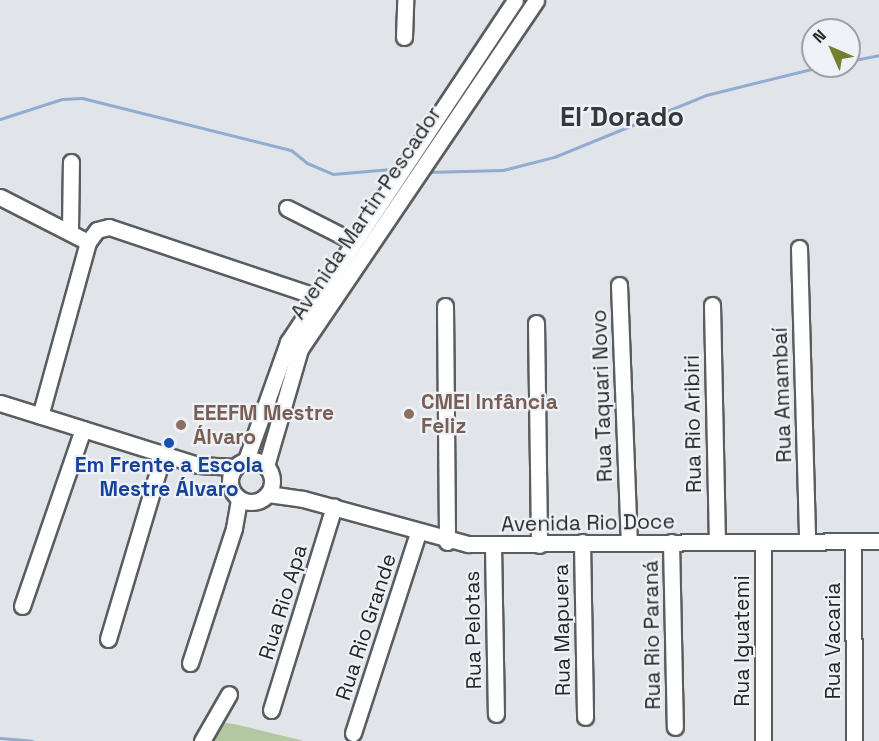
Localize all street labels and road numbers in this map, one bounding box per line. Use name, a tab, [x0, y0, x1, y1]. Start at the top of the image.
street label: Avenida Martin Pescador	[285, 102, 447, 324]
street label: Rua Taquari Novo	[586, 309, 618, 483]
street label: Rua Amambaí	[767, 327, 797, 463]
street label: Rua Rio Aribiri	[679, 355, 707, 493]
street label: Avenida Rio Doce	[501, 509, 675, 537]
street label: Rua Rio Apa	[254, 541, 312, 663]
street label: Rua Rio Grande	[330, 551, 402, 703]
street label: Rua Rio Paraná	[638, 560, 666, 710]
street label: Rua Mapuera	[548, 564, 576, 696]
street label: Rua Pelotas	[459, 570, 487, 690]
street label: Rua Iguatemi	[729, 575, 755, 707]
street label: Rua Vacaria	[820, 582, 846, 700]

